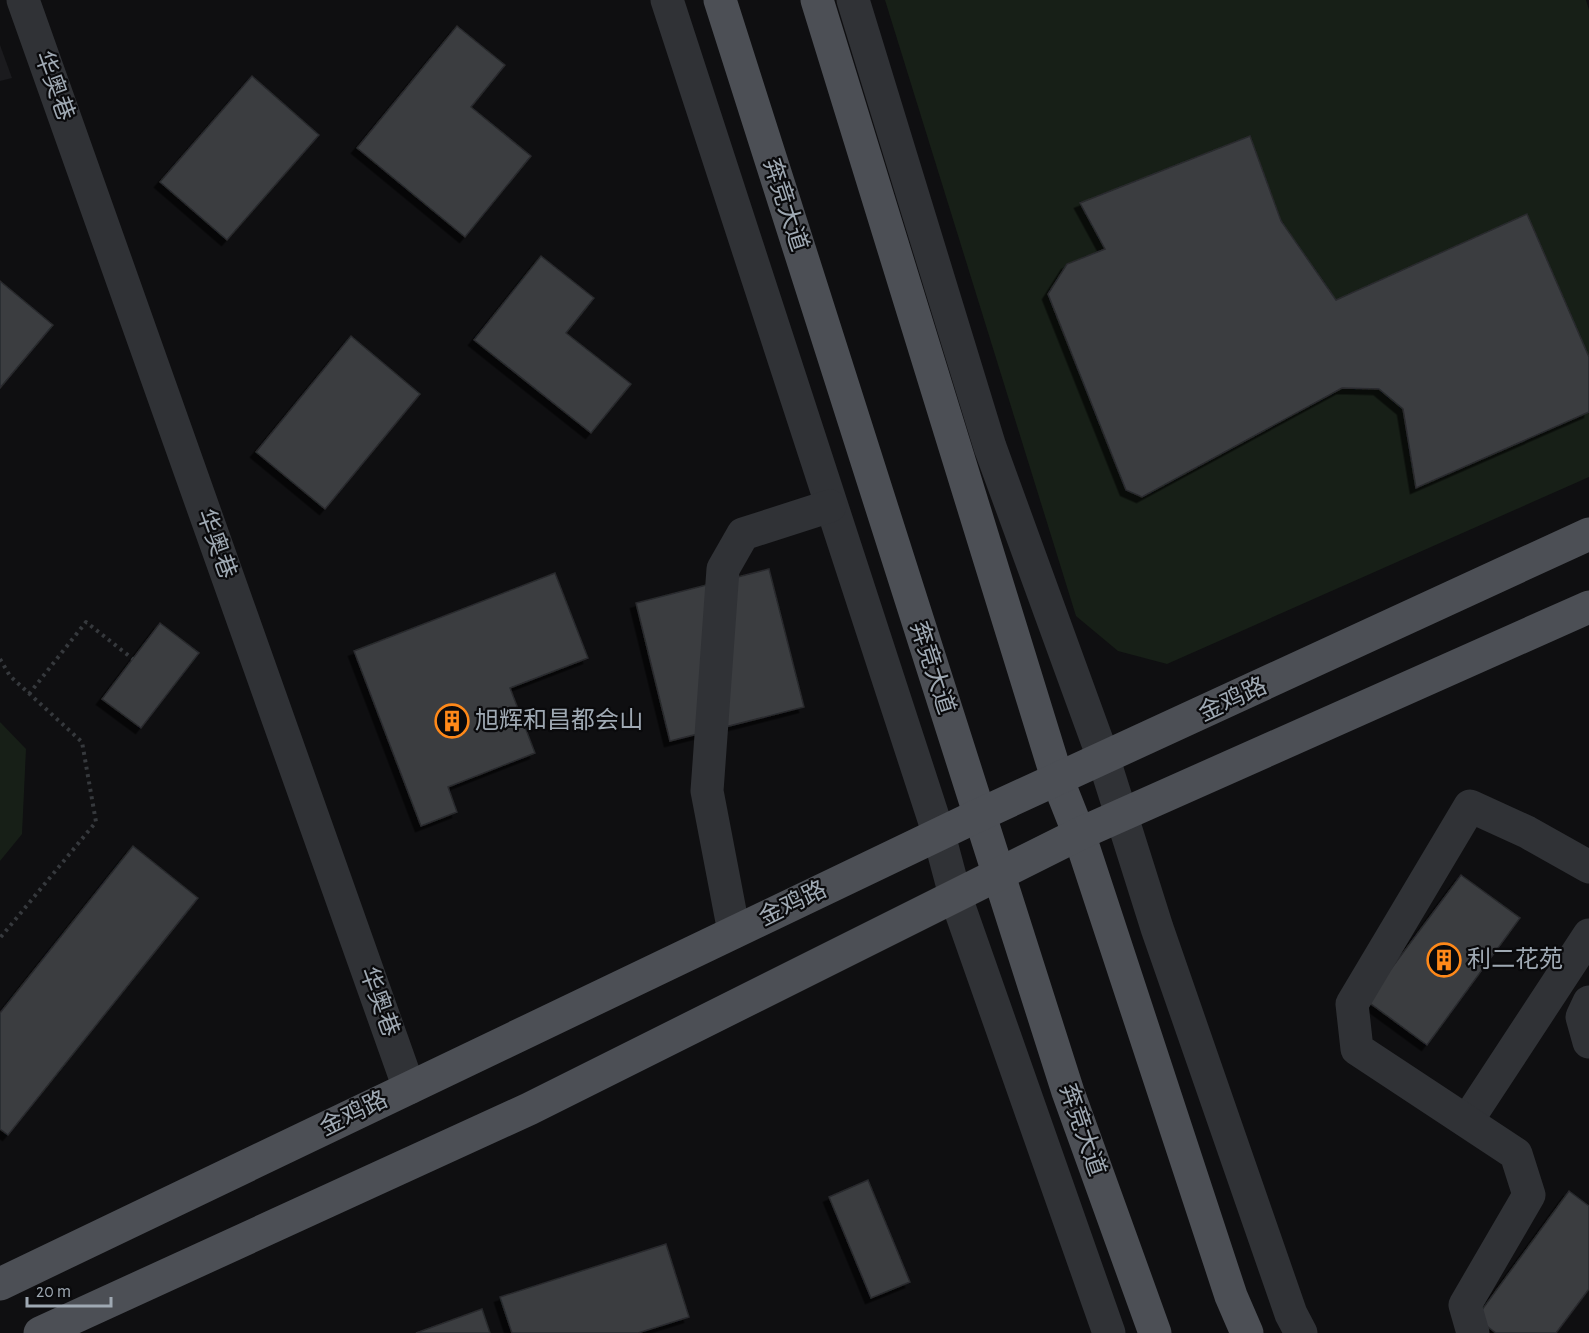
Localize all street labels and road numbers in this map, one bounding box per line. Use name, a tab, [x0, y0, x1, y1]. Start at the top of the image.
street label: 华奥巷	[30, 47, 79, 124]
street label: 奔竞大道	[759, 155, 813, 254]
street label: 华奥巷	[192, 505, 241, 582]
street label: 奔竞大道	[906, 618, 960, 717]
street label: 金鸡路	[1194, 672, 1271, 726]
street label: 金鸡路	[755, 876, 831, 931]
street label: 华奥巷	[355, 963, 404, 1040]
street label: 奔竞大道	[1055, 1080, 1111, 1179]
street label: 金鸡路	[316, 1086, 392, 1141]

